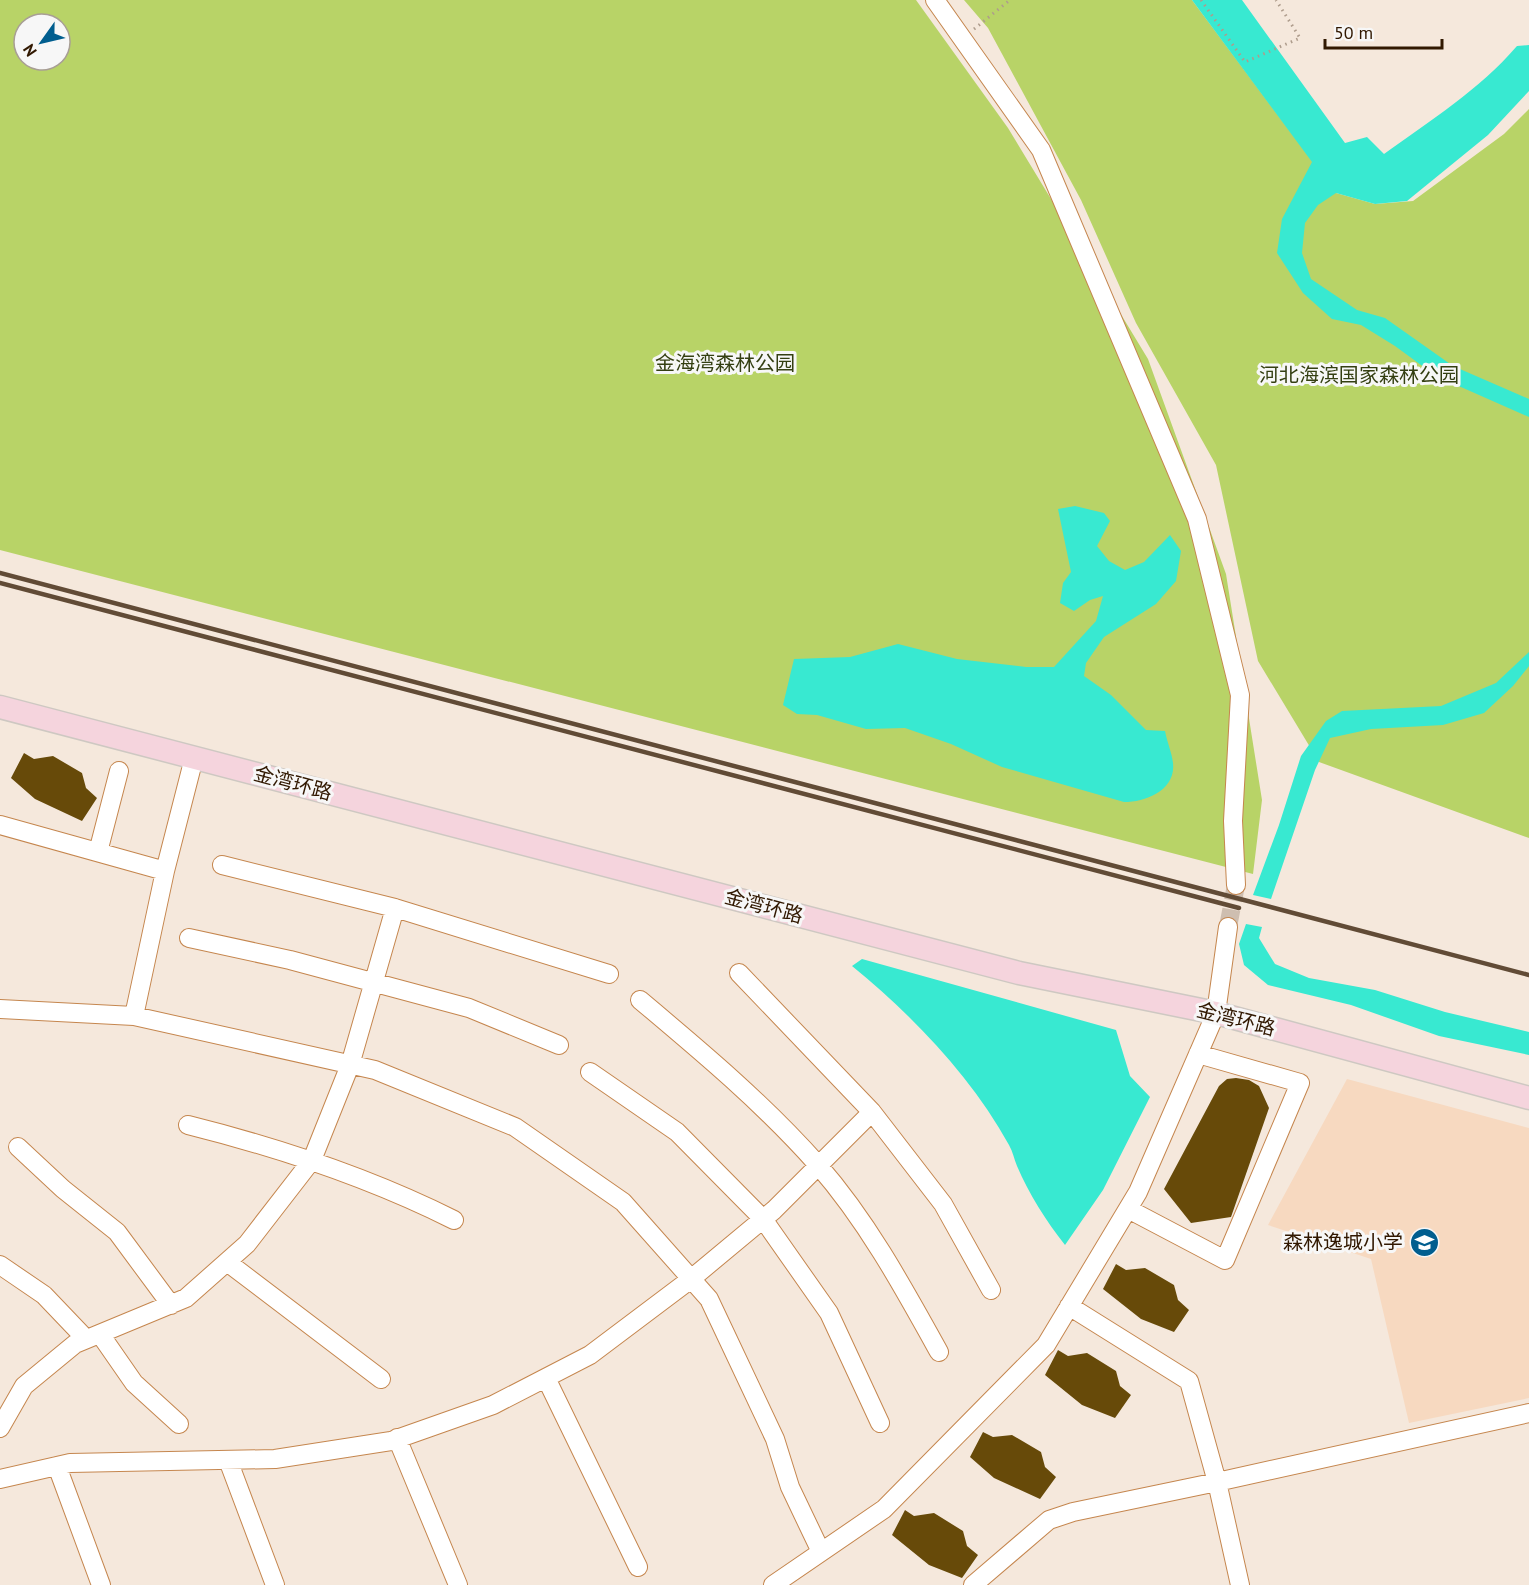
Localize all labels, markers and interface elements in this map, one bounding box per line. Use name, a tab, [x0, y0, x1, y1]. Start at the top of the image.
north arrow	[12, 12, 72, 72]
scale bar	[1325, 12, 1442, 50]
text: 50 m	[1334, 21, 1373, 44]
text: N	[18, 40, 41, 60]
park label: 金海湾森林公园	[655, 350, 795, 376]
park label: 河北海滨国家森林公园	[1259, 362, 1459, 388]
street label: 金湾环路	[251, 760, 335, 806]
street label: 金湾环路	[722, 883, 806, 929]
street label: 金湾环路	[1194, 997, 1278, 1041]
school or university icon: 森林逸城小学	[1408, 1226, 1440, 1258]
place label: 森林逸城小学	[1283, 1229, 1403, 1255]

